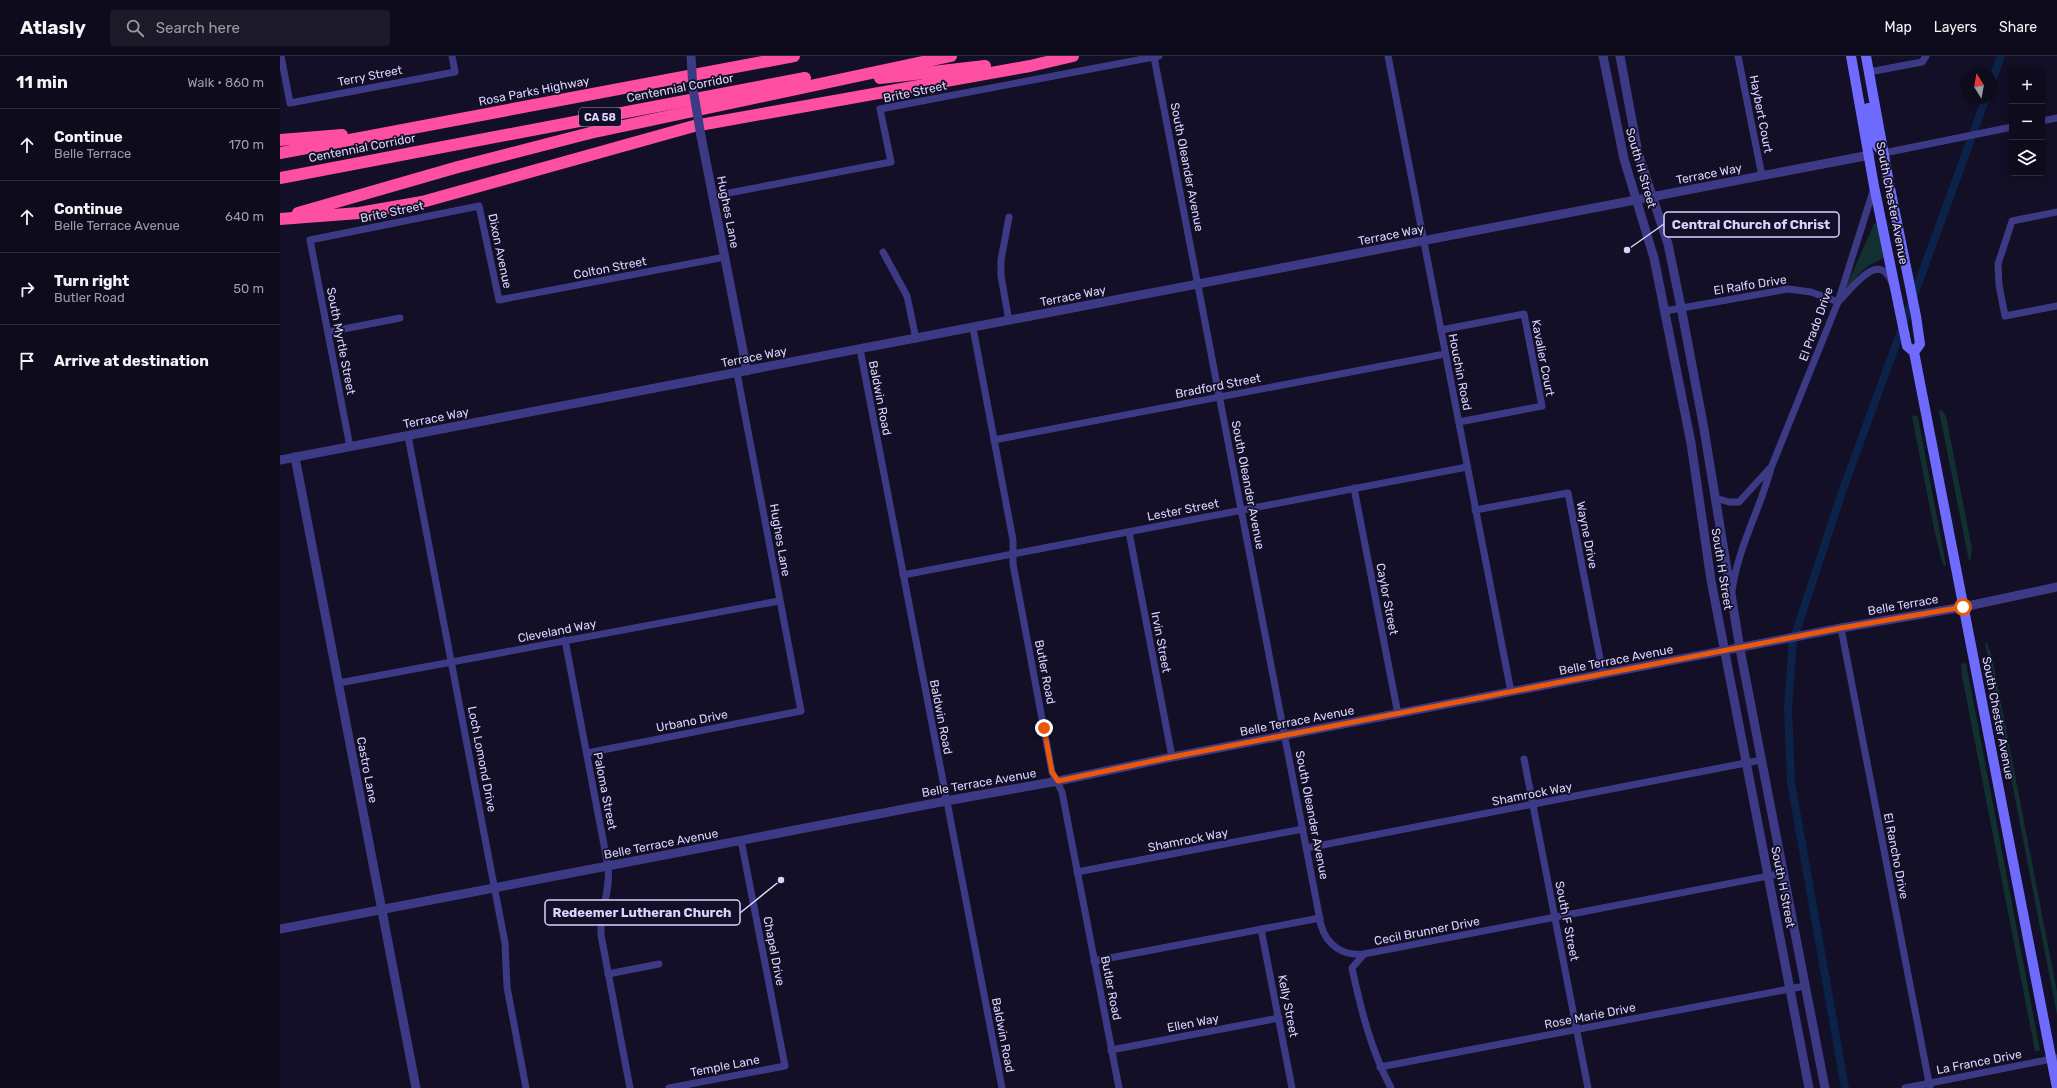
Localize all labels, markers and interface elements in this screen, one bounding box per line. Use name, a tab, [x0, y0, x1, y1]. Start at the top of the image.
search box	[110, 10, 390, 46]
text: Atlasly	[20, 16, 86, 39]
icon: search	[124, 17, 146, 39]
text: Search here	[156, 19, 240, 37]
text: Map	[1885, 19, 1912, 36]
text: Layers	[1934, 19, 1977, 36]
text: Share	[1999, 19, 2037, 36]
street label: Terry Street	[336, 63, 404, 89]
north arrow	[1961, 68, 1997, 104]
map controls	[2009, 68, 2045, 176]
button: +	[2009, 68, 2045, 104]
street label: Centennial Corridor	[625, 71, 735, 105]
text: 11 min	[16, 72, 68, 92]
street label: Rosa Parks Highway	[477, 73, 591, 109]
street label: Haybert Court	[1747, 74, 1775, 154]
text: Walk · 860 m	[187, 75, 264, 90]
street label: Brite Street	[882, 78, 948, 106]
street label: South Oleander Avenue	[1168, 101, 1206, 233]
button: −	[2009, 104, 2045, 140]
road number: CA 58	[579, 108, 621, 126]
street label: South H Street	[1623, 126, 1659, 210]
text: Continue	[54, 128, 123, 146]
street label: Centennial Corridor	[307, 131, 417, 165]
icon: ahead	[16, 134, 38, 156]
text: 170 m	[229, 137, 264, 152]
street label: South Chester Avenue	[1873, 140, 1911, 266]
button: layers	[2009, 140, 2045, 176]
text: Belle Terrace	[54, 146, 131, 161]
street label: Terrace Way	[1675, 161, 1743, 187]
street label: Hughes Lane	[714, 175, 742, 250]
street label: Brite Street	[359, 198, 425, 226]
text: Continue	[54, 200, 123, 218]
icon: ahead	[16, 206, 38, 228]
text: 640 m	[225, 209, 264, 224]
street label: Dixon Avenue	[485, 212, 515, 290]
callout: Central Church of Christ	[1664, 212, 1839, 237]
text: Central Church of Christ	[1672, 217, 1830, 232]
text: Belle Terrace Avenue	[54, 218, 180, 233]
street label: Terrace Way	[1357, 222, 1425, 248]
street label: Colton Street	[572, 254, 648, 282]
text: Turn right	[54, 272, 129, 290]
street label: El Ralfo Drive	[1712, 272, 1788, 298]
icon: right	[16, 278, 38, 300]
text: 50 m	[233, 281, 264, 296]
street label: Terrace Way	[1039, 283, 1107, 309]
street label: El Prado Drive	[1796, 285, 1836, 363]
street label: South Myrtle Street	[324, 286, 358, 396]
text: Butler Road	[54, 290, 125, 305]
street label: Kavalier Court	[1529, 318, 1557, 398]
street label: Houchin Road	[1446, 332, 1474, 412]
street label: Terrace Way	[720, 344, 788, 370]
icon: arrive	[16, 350, 38, 372]
text: Arrive at destination	[54, 352, 209, 370]
street label: Baldwin Road	[866, 359, 894, 437]
street label: Bradford Street	[1174, 371, 1262, 401]
street label: Terrace Way	[402, 405, 470, 431]
street label: South Oleander Avenue	[1229, 419, 1267, 551]
street label: Lester Street	[1146, 496, 1220, 524]
street label: Wayne Drive	[1574, 500, 1600, 570]
street label: Hughes Lane	[767, 503, 793, 578]
street label: South H Street	[1709, 527, 1735, 611]
street label: Caylor Street	[1373, 562, 1401, 636]
street label: Belle Terrace	[1867, 592, 1940, 618]
route start	[1954, 598, 1972, 616]
street label: Irvin Street	[1148, 610, 1174, 674]
street label: Cleveland Way	[517, 616, 598, 645]
street label: Butler Road	[1032, 639, 1058, 705]
street label: Belle Terrace Avenue	[1558, 642, 1675, 678]
street label: South Chester Avenue	[1979, 655, 2017, 781]
street label: Baldwin Road	[927, 678, 955, 756]
street label: Belle Terrace Avenue	[1239, 703, 1356, 739]
street label: Loch Lomond Drive	[465, 705, 499, 813]
street label: Urbano Drive	[655, 707, 729, 735]
route end	[1035, 719, 1053, 737]
street label: Castro Lane	[354, 736, 380, 805]
street label: South Oleander Avenue	[1293, 749, 1331, 881]
street label: Paloma Street	[591, 751, 619, 831]
street label: Belle Terrace Avenue	[921, 766, 1038, 800]
street label: Shamrock Way	[1491, 779, 1574, 809]
street label: El Rancho Drive	[1881, 812, 1911, 901]
street label: Shamrock Way	[1147, 825, 1230, 855]
street label: Belle Terrace Avenue	[603, 826, 720, 862]
street label: South H Street	[1768, 845, 1798, 929]
street label: South F Street	[1552, 880, 1582, 962]
callout: Redeemer Lutheran Church	[545, 900, 740, 925]
text: Redeemer Lutheran Church	[552, 905, 732, 920]
street label: Cecil Brunner Drive	[1373, 914, 1481, 948]
street label: Chapel Drive	[760, 915, 788, 987]
street label: Butler Road	[1098, 955, 1124, 1021]
street label: Kelly Street	[1275, 974, 1301, 1039]
street label: Baldwin Road	[989, 996, 1017, 1074]
street label: Rose Marie Drive	[1543, 1000, 1637, 1032]
street label: Ellen Way	[1166, 1011, 1220, 1035]
street label: La France Drive	[1935, 1047, 2023, 1077]
street label: Temple Lane	[689, 1052, 761, 1080]

